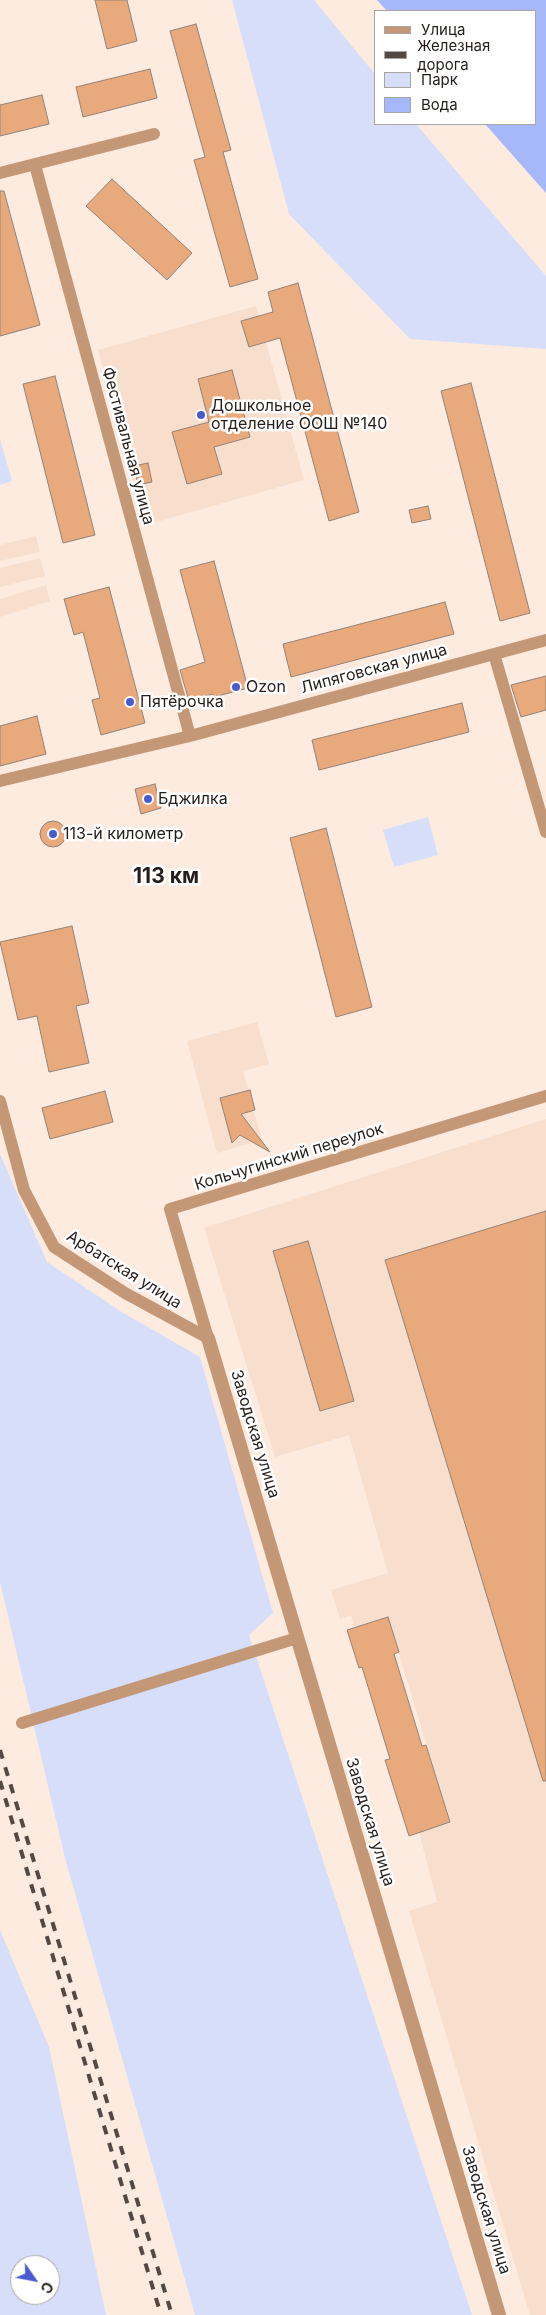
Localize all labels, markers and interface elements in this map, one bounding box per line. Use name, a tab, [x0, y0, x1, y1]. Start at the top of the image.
legend	[374, 10, 536, 125]
text: Улица	[421, 20, 465, 39]
text: Железная дорога	[417, 36, 490, 74]
text: Парк	[421, 70, 458, 89]
text: Вода	[421, 95, 458, 114]
street label: Фестивальная улица	[98, 365, 158, 527]
place label: Дошкольное отделение ООШ №140	[211, 396, 387, 434]
marker: Дошкольное отделение ООШ №140	[195, 409, 207, 421]
street label: Липяговская улица	[299, 640, 449, 698]
place label: Ozon	[246, 677, 286, 697]
marker: Ozon	[230, 681, 242, 693]
place label: Пятёрочка	[140, 692, 224, 712]
marker: Пятёрочка	[124, 696, 136, 708]
place label: Бджилка	[158, 789, 228, 809]
marker: Бджилка	[142, 793, 154, 805]
place label: 113-й километр	[63, 824, 183, 844]
marker: 113-й километр	[47, 828, 59, 840]
district label: 113 км	[133, 864, 199, 890]
street label: Кольчугинский переулок	[192, 1119, 386, 1195]
street label: Арбатская улица	[63, 1227, 185, 1313]
street label: Заводская улица	[226, 1368, 284, 1500]
street label: Заводская улица	[341, 1756, 399, 1888]
street label: Заводская улица	[457, 2144, 515, 2276]
north arrow	[10, 2255, 60, 2305]
text: С	[37, 2279, 57, 2297]

